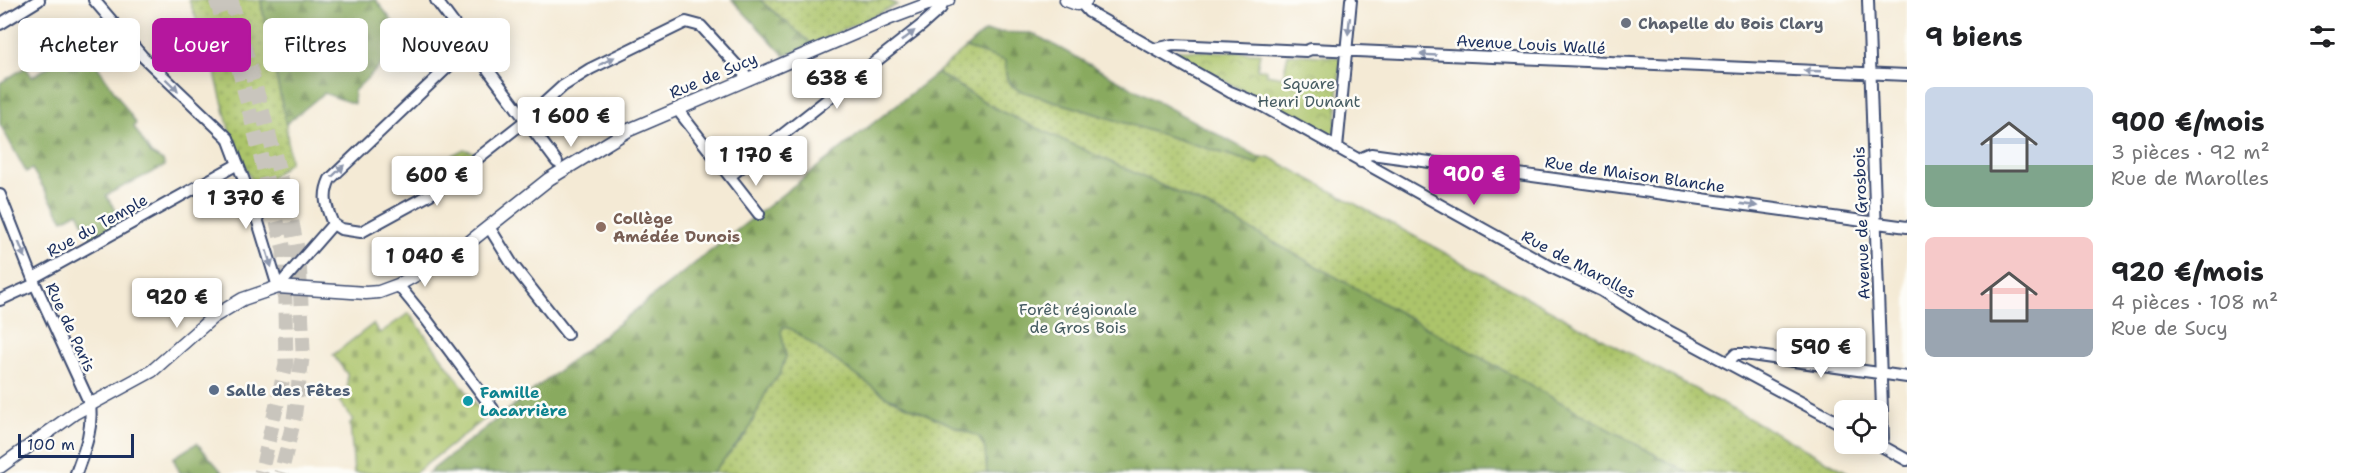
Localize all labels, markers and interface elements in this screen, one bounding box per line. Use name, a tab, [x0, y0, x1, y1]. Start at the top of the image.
place label: Chapelle du Bois Clary	[1638, 13, 1824, 34]
one-way arrow	[1344, 16, 1354, 35]
marker: Chapelle du Bois Clary	[1619, 16, 1633, 30]
chip: Acheter	[18, 18, 140, 72]
chip: Louer	[152, 18, 251, 72]
chip: Filtres	[263, 18, 368, 72]
chip: Nouveau	[380, 18, 510, 72]
text: 9 biens	[1925, 19, 2023, 54]
icon: filters	[2306, 20, 2339, 53]
one-way arrow	[900, 29, 916, 42]
street label: Avenue Louis Wallé	[1456, 30, 1606, 59]
street label: Rue de Sucy	[666, 48, 760, 103]
one-way arrow	[1419, 50, 1438, 59]
one-way arrow	[598, 56, 616, 66]
pin: 638 €	[795, 59, 879, 110]
text: 638 €	[806, 65, 868, 91]
one-way arrow	[1803, 67, 1822, 76]
park label: Square Henri Dunant	[1257, 73, 1361, 112]
one-way arrow	[165, 78, 180, 92]
pin: 1 600 €	[516, 97, 626, 148]
text: 1 600 €	[532, 103, 610, 129]
text: 900 €/mois	[2111, 104, 2265, 139]
icon: home	[1973, 111, 2045, 183]
pin: 1 170 €	[701, 136, 811, 187]
text: 3 pièces · 92 m²	[2111, 139, 2270, 165]
text: 1 170 €	[719, 142, 793, 168]
street label: Avenue de Grosbois	[1848, 146, 1875, 300]
street label: Rue de Maison Blanche	[1543, 151, 1726, 198]
pin: 900 €	[1432, 155, 1516, 206]
pin: 600 €	[395, 156, 479, 207]
text: 900 €	[1443, 161, 1505, 187]
text: 600 €	[406, 162, 468, 188]
one-way arrow	[331, 165, 345, 179]
text: Rue de Marolles	[2111, 165, 2269, 191]
pin: 1 370 €	[191, 179, 301, 230]
text: 1 370 €	[207, 185, 285, 211]
street label: Rue du Temple	[43, 189, 151, 262]
one-way arrow	[1740, 200, 1759, 210]
place label: Collège Amédée Dunois	[613, 208, 740, 247]
marker: Collège Amédée Dunois	[594, 220, 608, 234]
street label: Rue de Marolles	[1518, 225, 1640, 303]
pin: 1 040 €	[370, 237, 480, 288]
one-way arrow	[17, 241, 27, 259]
text: 1 040 €	[386, 243, 464, 269]
one-way arrow	[265, 250, 274, 268]
text: 920 €/mois	[2111, 254, 2264, 289]
icon: home	[1973, 261, 2045, 333]
pin: 920 €	[135, 278, 219, 329]
street label: Rue de Paris	[41, 279, 100, 375]
text: 920 €	[146, 284, 208, 310]
text: 4 pièces · 108 m²	[2111, 289, 2278, 315]
park label: Forêt régionale de Gros Bois	[1019, 299, 1137, 338]
text: Rue de Sucy	[2111, 315, 2228, 341]
pin: 590 €	[1779, 328, 1863, 379]
text: 590 €	[1791, 334, 1851, 360]
place label: Salle des Fêtes	[226, 380, 351, 401]
place label: Famille Lacarrière	[480, 382, 568, 421]
marker: Salle des Fêtes	[207, 383, 221, 397]
marker: Famille Lacarrière	[461, 394, 475, 408]
map controls	[1834, 400, 1888, 454]
button: locate	[1834, 400, 1888, 454]
scale bar	[18, 431, 134, 458]
text: 100 m	[27, 434, 75, 455]

